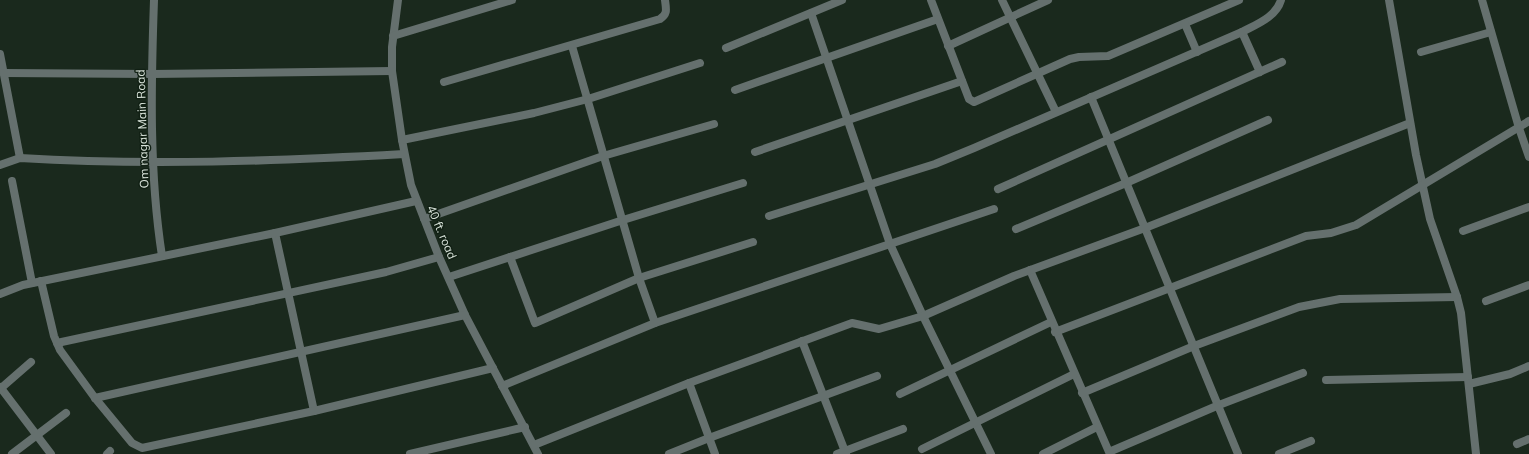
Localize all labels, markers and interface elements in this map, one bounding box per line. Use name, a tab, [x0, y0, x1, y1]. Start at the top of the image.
street label: Om nagar Main Road	[132, 69, 152, 189]
street label: 40 ft. road	[424, 203, 460, 261]

